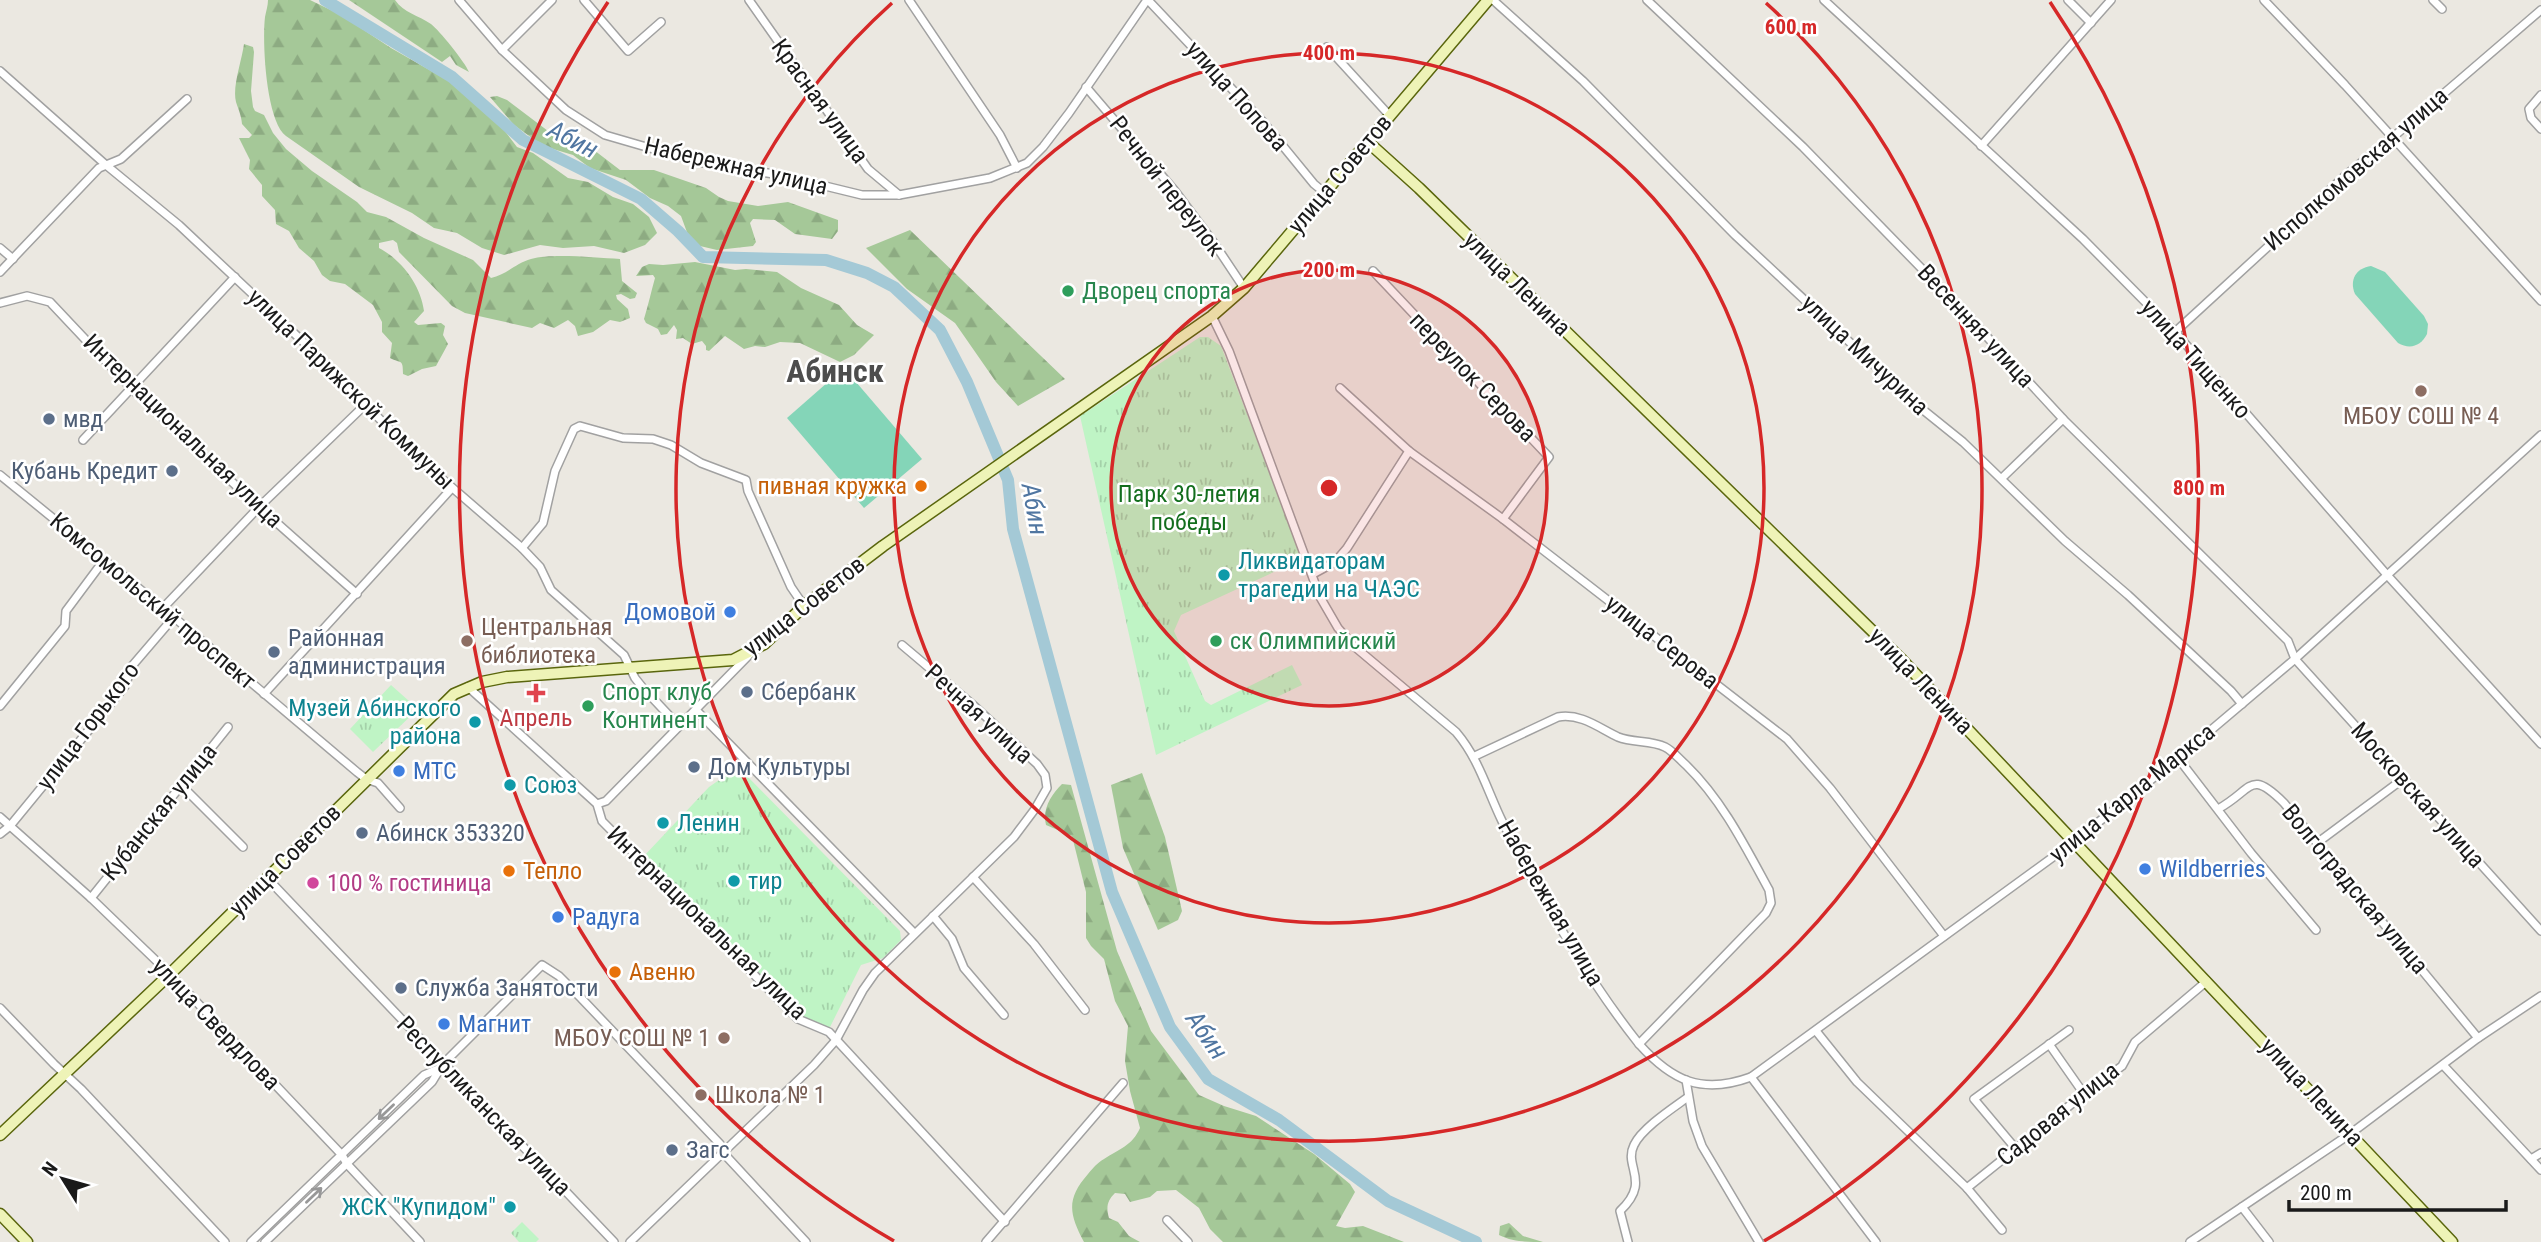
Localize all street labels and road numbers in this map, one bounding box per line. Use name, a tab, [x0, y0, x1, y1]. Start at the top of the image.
street label: Красная улица	[766, 34, 874, 168]
street label: улица Попова	[1180, 35, 1294, 157]
street label: Исполкомовская улица	[2258, 82, 2454, 256]
street label: улица Советов	[1282, 109, 1398, 239]
street label: Речной переулок	[1104, 111, 1231, 262]
street label: Набережная улица	[642, 131, 830, 201]
street label: улица Ленина	[1458, 226, 1576, 342]
street label: Весенняя улица	[1912, 259, 2040, 393]
street label: улица Парижской Коммуны	[242, 283, 460, 495]
street label: улица Мичурина	[1796, 289, 1934, 421]
street label: улица Тищенко	[2135, 294, 2257, 424]
street label: переулок Серова	[1404, 306, 1542, 448]
street label: Интернациональная улица	[77, 328, 289, 534]
street label: Комсомольский проспект	[44, 507, 262, 695]
street label: улица Советов	[738, 550, 870, 662]
street label: улица Серова	[1600, 589, 1724, 695]
street label: улица Ленина	[1863, 622, 1979, 740]
street label: улица Горького	[31, 657, 145, 795]
street label: Речная улица	[920, 659, 1038, 769]
street label: Московская улица	[2345, 717, 2491, 873]
street label: улица Карла Маркса	[2044, 718, 2220, 868]
street label: Кубанская улица	[95, 738, 223, 886]
street label: улица Советов	[223, 798, 347, 922]
street label: Волгоградская улица	[2276, 799, 2434, 979]
street label: Набережная улица	[1492, 815, 1610, 991]
street label: Интернациональная улица	[601, 820, 813, 1026]
street label: улица Свердлова	[146, 952, 286, 1096]
street label: Республиканская улица	[391, 1011, 577, 1201]
street label: улица Ленина	[2255, 1032, 2369, 1152]
street label: Садовая улица	[1991, 1056, 2125, 1172]

